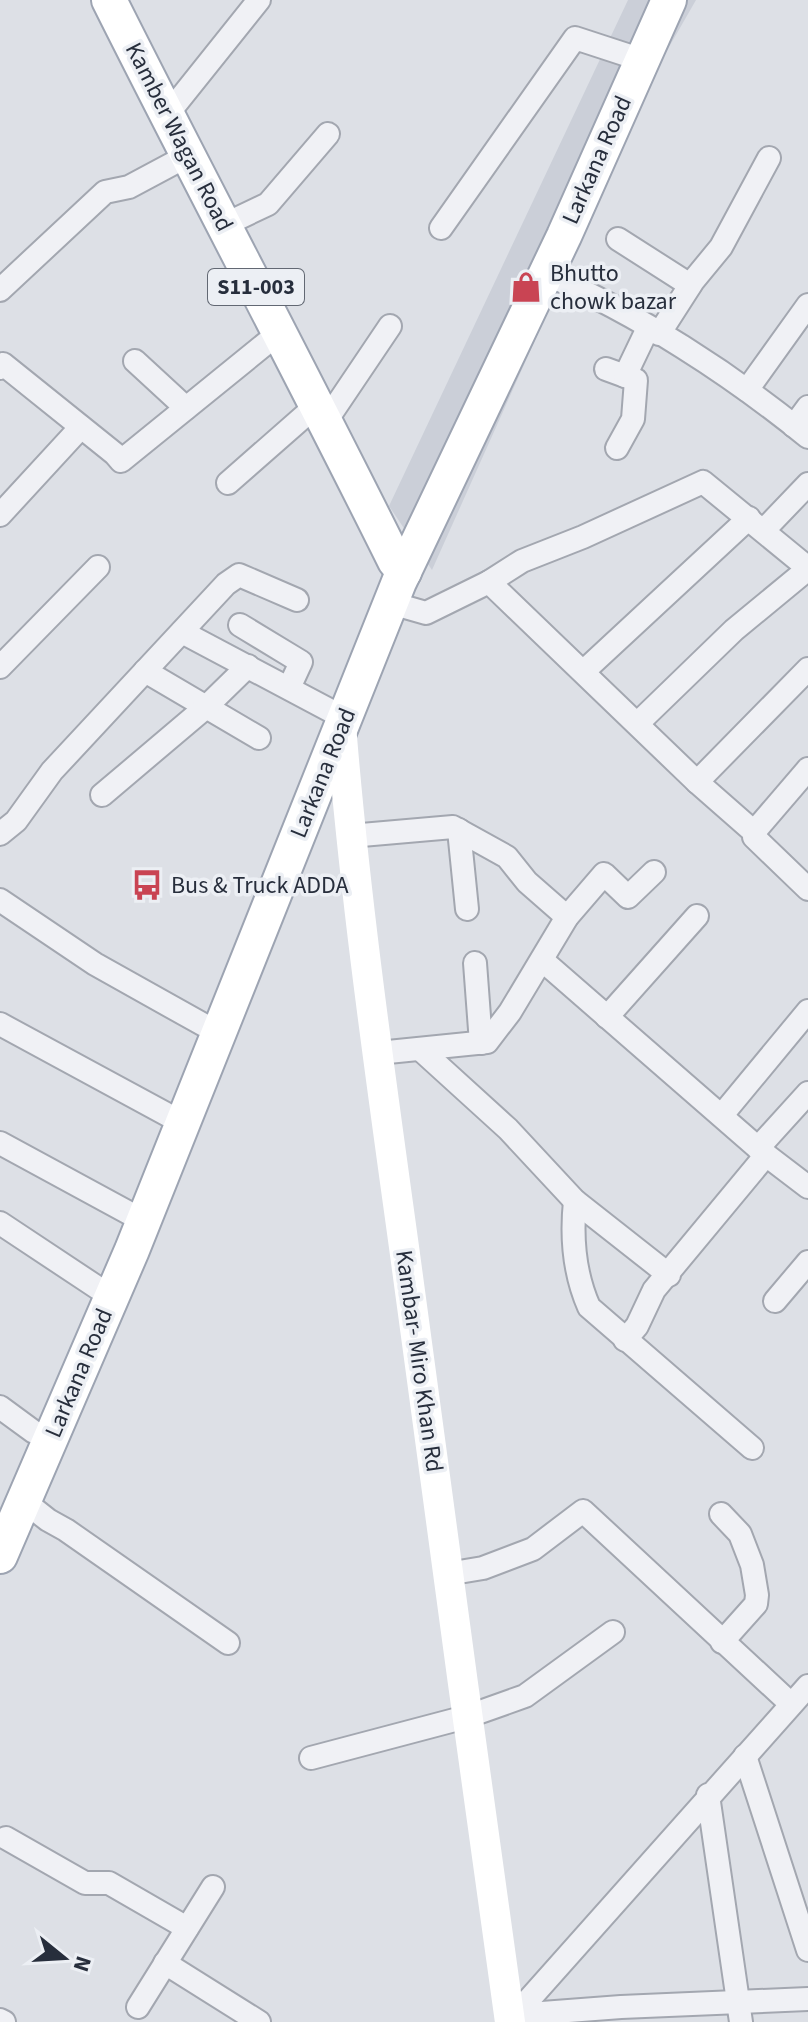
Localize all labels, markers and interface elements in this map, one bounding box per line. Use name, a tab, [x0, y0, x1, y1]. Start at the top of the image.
street label: Kamber Wagan Road	[116, 36, 242, 238]
street label: Larkana Road	[553, 90, 641, 230]
place label: Bhutto chowk bazar	[550, 256, 677, 319]
road number: S11-003	[208, 269, 304, 305]
shop icon: Bhutto chowk bazar	[509, 270, 543, 304]
street label: Larkana Road	[281, 703, 365, 843]
bus stop icon: Bus & Truck ADDA	[130, 868, 164, 902]
place label: Bus & Truck ADDA	[171, 868, 349, 903]
street label: Kambar- Miro Khan Rd	[386, 1248, 452, 1474]
street label: Larkana Road	[36, 1303, 122, 1443]
north arrow	[24, 1918, 104, 1998]
text: N	[65, 1952, 100, 1976]

